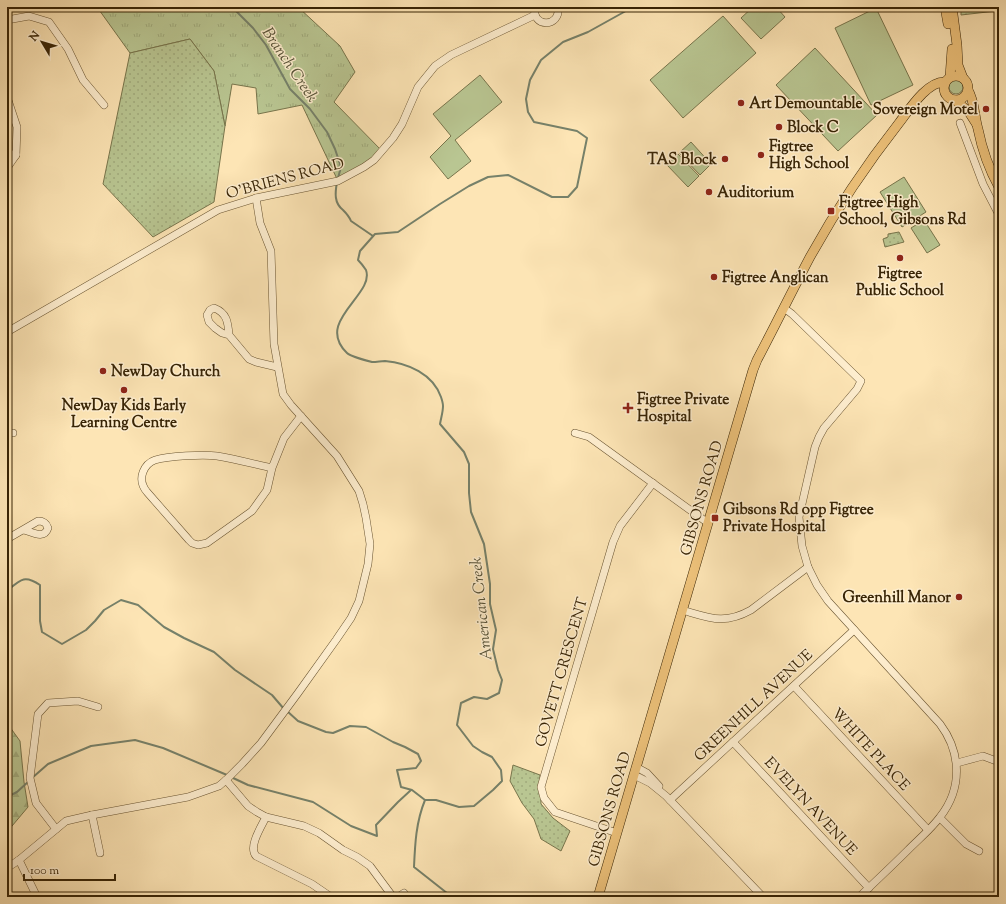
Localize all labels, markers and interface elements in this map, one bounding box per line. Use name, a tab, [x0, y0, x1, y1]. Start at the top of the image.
north arrow	[22, 22, 62, 62]
water label: Branch Creek	[255, 23, 322, 107]
text: N	[25, 28, 44, 46]
place label: Art Demountable	[749, 94, 863, 115]
marker: Art Demountable	[736, 98, 746, 108]
place label: Sovereign Motel	[873, 100, 979, 121]
marker: Sovereign Motel	[981, 104, 991, 114]
place label: Block C	[787, 118, 839, 139]
marker: Block C	[774, 122, 784, 132]
place label: Figtree High School	[769, 137, 850, 175]
place label: TAS Block	[647, 150, 718, 171]
marker: Figtree High School	[756, 150, 766, 160]
street label: O'BRIENS ROAD	[224, 154, 347, 205]
marker: TAS Block	[720, 154, 730, 164]
place label: Auditorium	[717, 183, 795, 204]
marker: Auditorium	[704, 187, 714, 197]
place label: Figtree High School, Gibsons Rd	[839, 193, 967, 231]
marker: Figtree High School, Gibsons Rd	[826, 206, 836, 216]
marker: Figtree Public School	[895, 253, 905, 263]
place label: Figtree Public School	[856, 264, 945, 302]
place label: Figtree Anglican	[722, 268, 829, 289]
marker: Figtree Anglican	[709, 272, 719, 282]
place label: NewDay Church	[111, 362, 221, 383]
marker: NewDay Church	[98, 366, 108, 376]
marker: NewDay Kids Early Learning Centre	[119, 385, 129, 395]
place label: Figtree Private Hospital	[637, 390, 729, 428]
place label: NewDay Kids Early Learning Centre	[62, 396, 187, 434]
marker: Figtree Private Hospital	[622, 402, 634, 414]
street label: GIBSONS ROAD	[676, 438, 729, 558]
place label: Gibsons Rd opp Figtree Private Hospital	[723, 500, 874, 538]
marker: Gibsons Rd opp Figtree Private Hospital	[710, 513, 720, 523]
water label: American Creek	[466, 556, 499, 662]
place label: Greenhill Manor	[842, 588, 951, 609]
marker: Greenhill Manor	[954, 592, 964, 602]
street label: GOVETT CRESCENT	[531, 595, 594, 750]
street label: GREENHILL AVENUE	[690, 645, 818, 767]
street label: WHITE PLACE	[826, 704, 914, 796]
street label: GIBSONS ROAD	[584, 749, 637, 869]
street label: EVELYN AVENUE	[759, 753, 861, 861]
scale bar	[24, 856, 115, 882]
text: 100 m	[30, 862, 59, 880]

